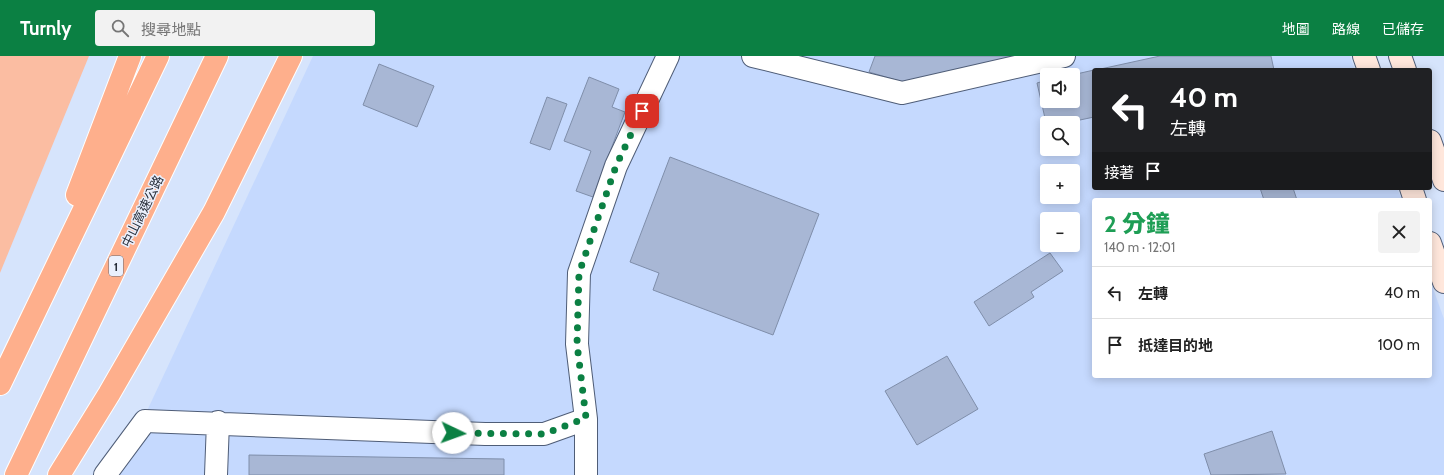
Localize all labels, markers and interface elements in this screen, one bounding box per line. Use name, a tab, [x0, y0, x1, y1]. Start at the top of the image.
search box	[95, 10, 375, 46]
text: Turnly	[20, 17, 71, 40]
icon: search	[109, 17, 131, 39]
text: 地圖	[1282, 20, 1310, 38]
text: 路線	[1332, 20, 1360, 38]
text: 已儲存	[1382, 20, 1424, 38]
text: 搜尋地點	[141, 21, 201, 39]
map controls	[1040, 68, 1080, 252]
button: sound	[1040, 68, 1080, 108]
text: 40 m	[1170, 80, 1238, 114]
icon: left	[1104, 84, 1156, 136]
pin	[625, 94, 659, 128]
icon: arrive	[631, 100, 653, 122]
button: search	[1040, 116, 1080, 156]
text: 左轉	[1170, 118, 1206, 140]
icon: arrive	[1142, 160, 1164, 182]
button: +	[1040, 164, 1080, 204]
text: 接著	[1104, 164, 1134, 182]
street label: 中山高速公路	[118, 172, 166, 250]
text: 2 分鐘	[1104, 209, 1170, 238]
button: close	[1378, 211, 1420, 253]
button: −	[1040, 212, 1080, 252]
text: 140 m · 12:01	[1104, 239, 1175, 255]
road number: 1	[109, 256, 123, 276]
icon: left	[1104, 282, 1126, 304]
text: 40 m	[1384, 284, 1420, 302]
text: 左轉	[1138, 285, 1168, 303]
icon: arrive	[1104, 334, 1126, 356]
text: 100 m	[1378, 336, 1420, 354]
text: 抵達目的地	[1138, 337, 1213, 355]
position arrow	[432, 412, 474, 454]

